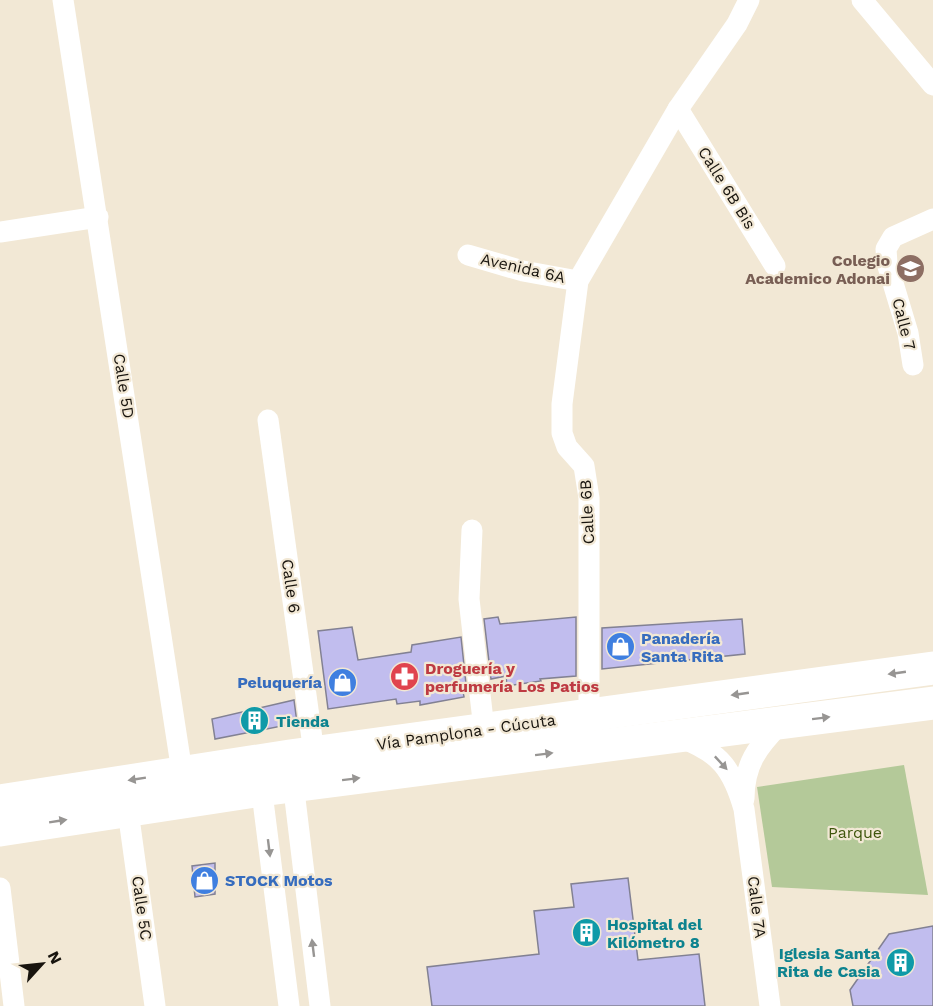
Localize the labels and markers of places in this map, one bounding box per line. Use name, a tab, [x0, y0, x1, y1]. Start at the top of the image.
place label: Colegio Academico Adonai	[745, 251, 890, 288]
school or university icon: Colegio Academico Adonai	[895, 253, 927, 285]
place label: Panadería Santa Rita	[641, 629, 724, 666]
shop icon: Panadería Santa Rita	[604, 631, 636, 663]
place label: Droguería y perfumería Los Patios	[425, 659, 600, 696]
pharmacy icon: Droguería y perfumería Los Patios	[388, 661, 420, 693]
shop icon: Peluquería	[327, 666, 359, 698]
place label: Peluquería	[237, 673, 323, 692]
building icon: Tienda	[239, 705, 271, 737]
place label: Tienda	[276, 712, 330, 731]
shop icon: STOCK Motos	[188, 864, 220, 896]
place label: STOCK Motos	[225, 871, 333, 890]
place label: Hospital del Kilómetro 8	[607, 915, 703, 952]
building icon: Hospital del Kilómetro 8	[570, 917, 602, 949]
place label: Iglesia Santa Rita de Casia	[777, 944, 881, 981]
building icon: Iglesia Santa Rita de Casia	[885, 946, 917, 978]

